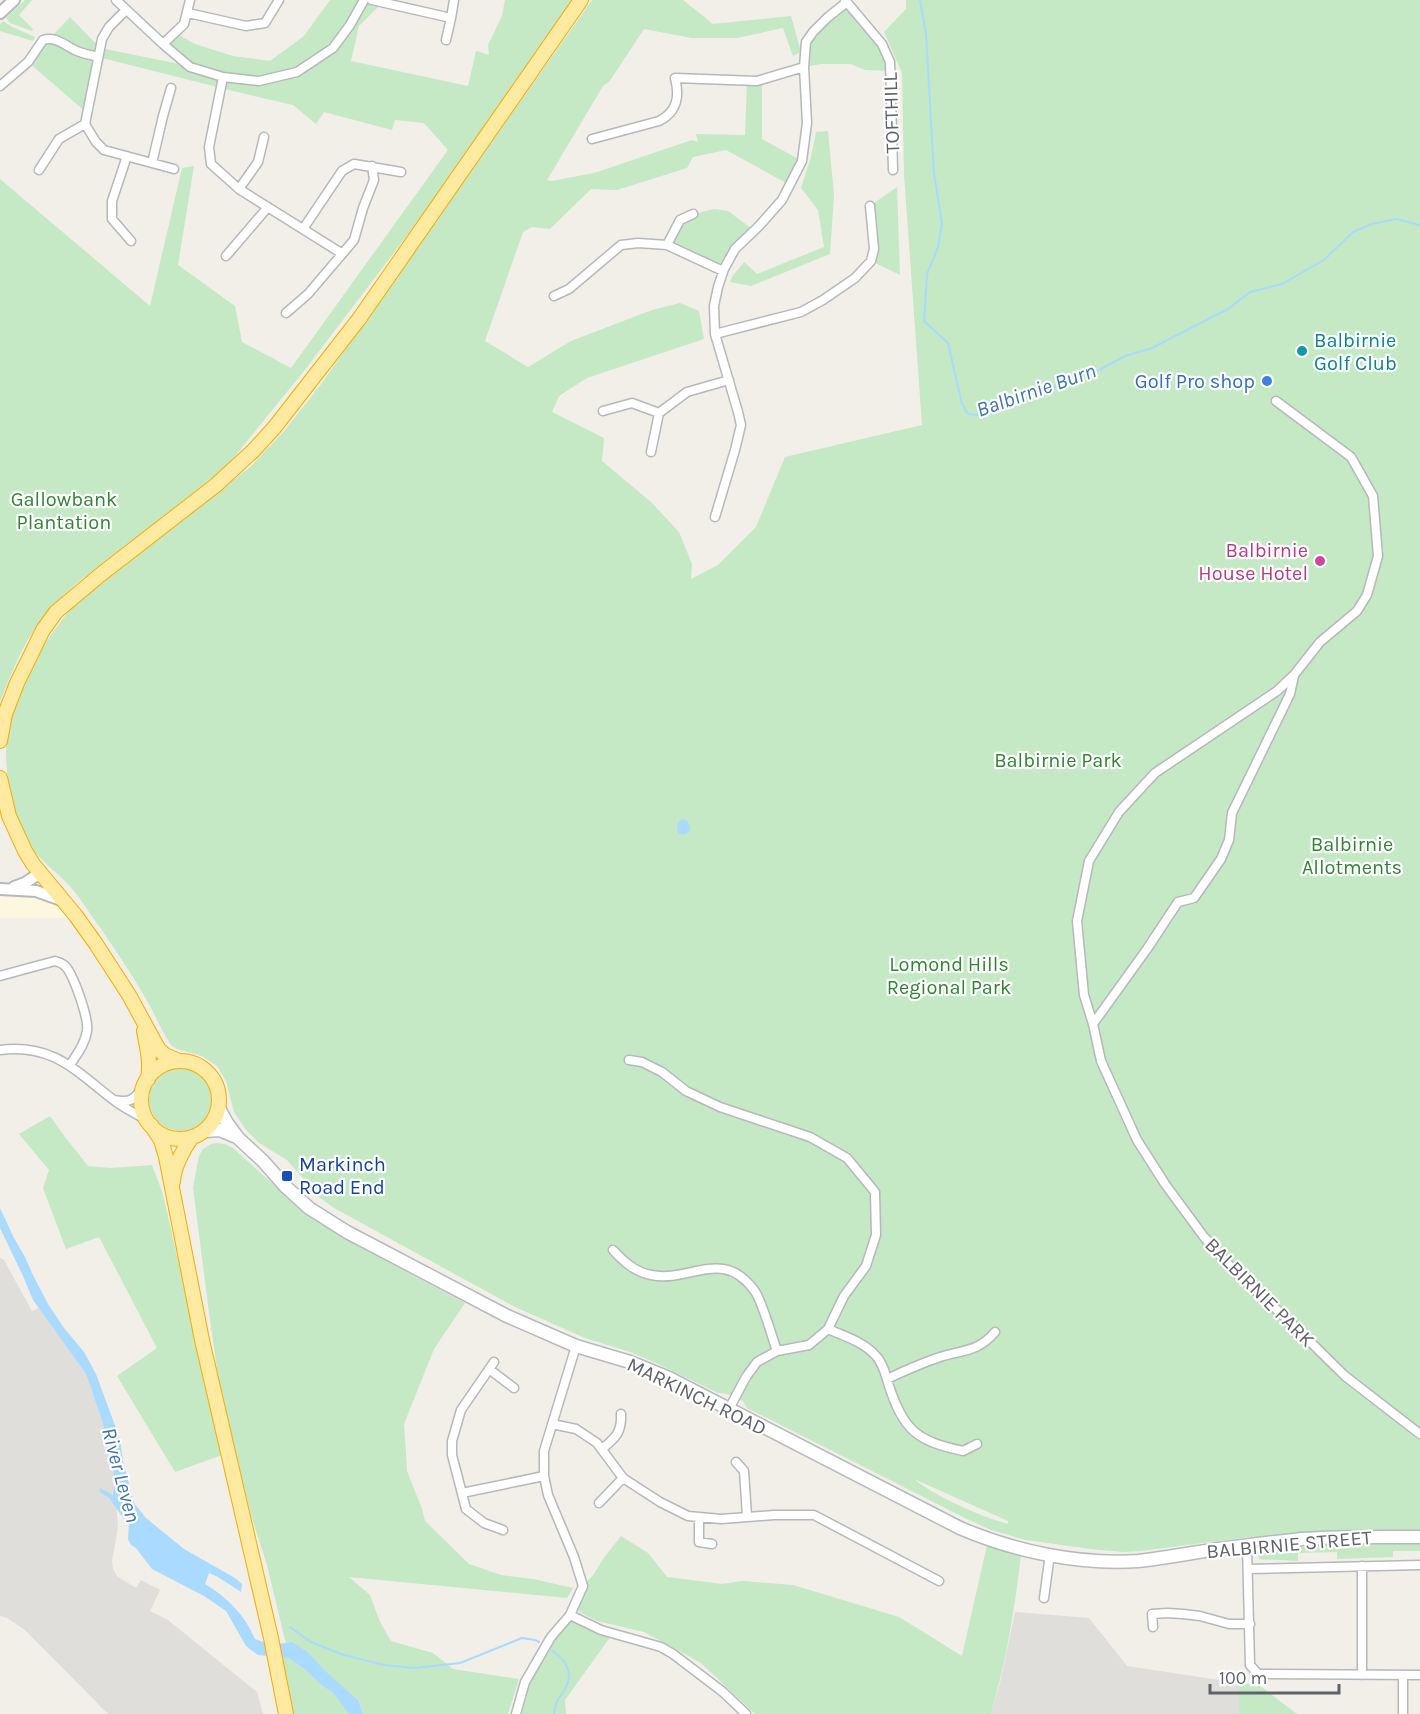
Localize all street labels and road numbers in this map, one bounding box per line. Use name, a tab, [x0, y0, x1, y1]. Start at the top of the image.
street label: TOFTHILL	[879, 71, 904, 154]
street label: BALBIRNIE PARK	[1200, 1233, 1319, 1352]
street label: MARKINCH ROAD	[623, 1353, 770, 1440]
street label: BALBIRNIE STREET	[1206, 1526, 1373, 1563]

